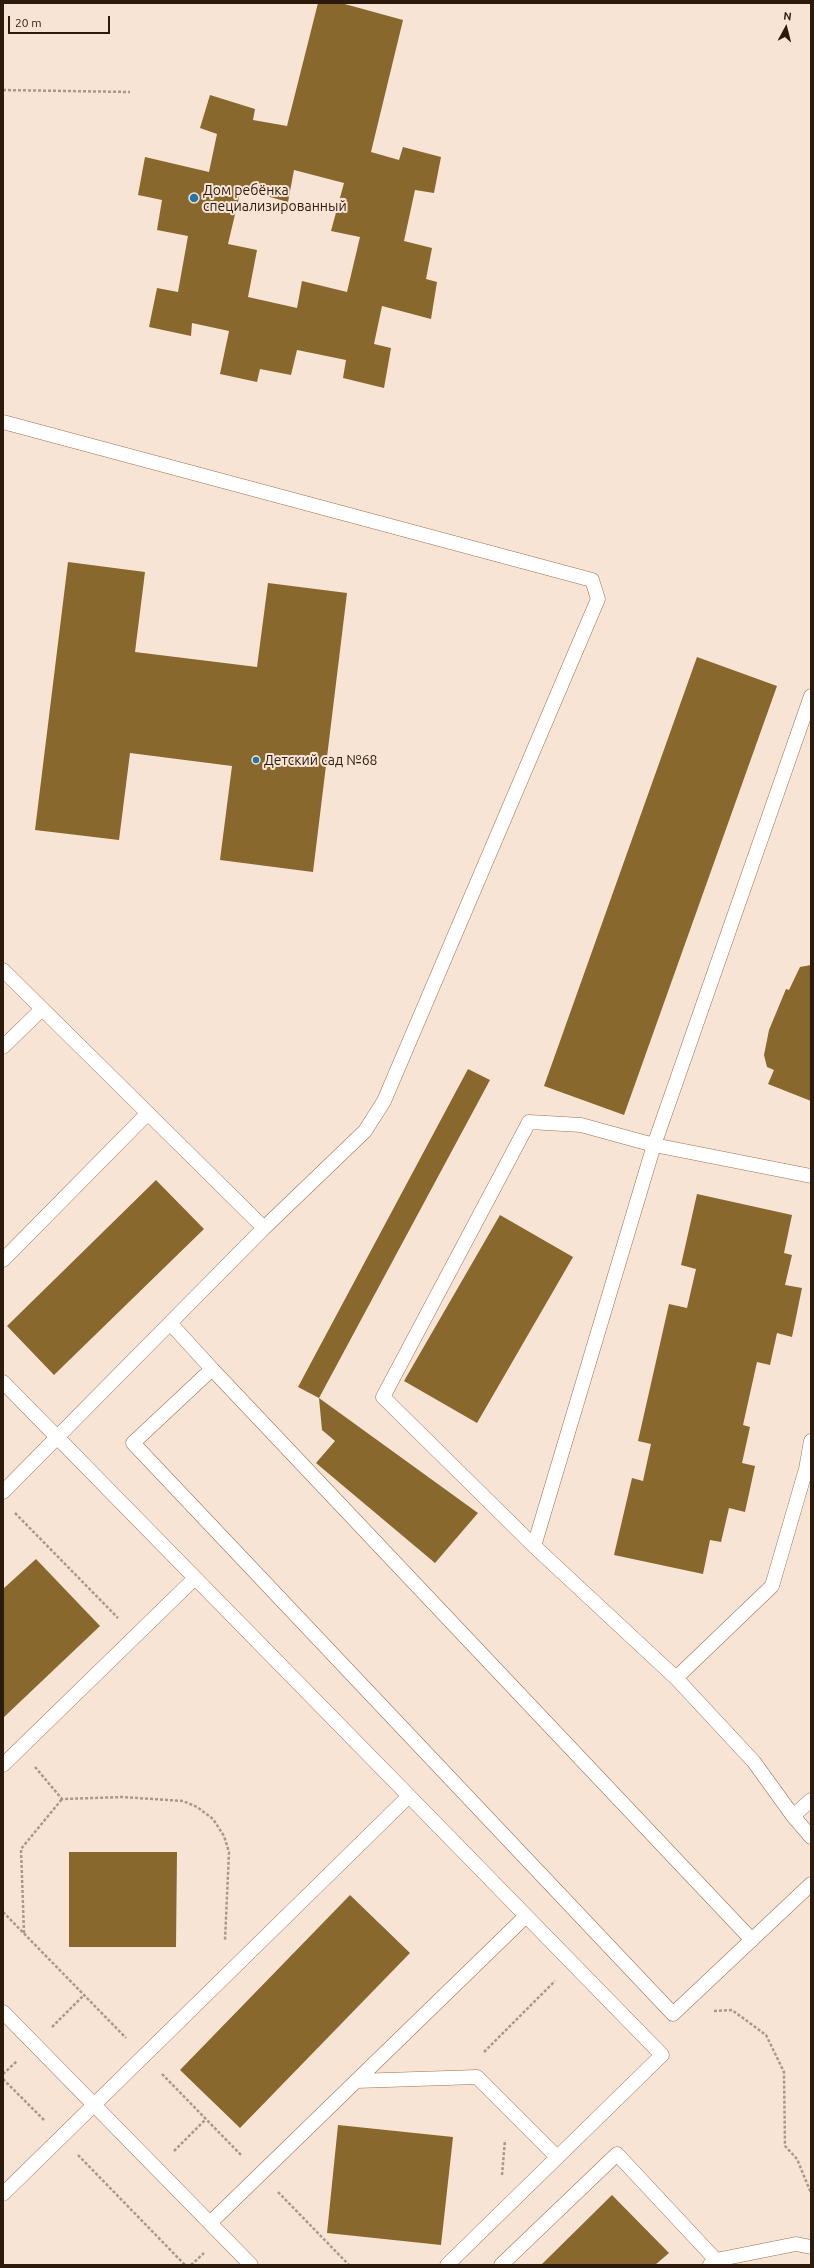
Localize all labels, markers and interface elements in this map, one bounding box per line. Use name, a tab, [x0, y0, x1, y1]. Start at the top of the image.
scale bar	[10, 8, 112, 34]
north arrow	[766, 8, 806, 48]
text: N	[783, 10, 792, 23]
text: 20 m	[15, 16, 42, 29]
place label: Дом ребёнка специализированный	[203, 182, 347, 214]
marker: Дом ребёнка специализированный	[188, 192, 200, 204]
place label: Детский сад №68	[264, 752, 378, 768]
marker: Детский сад №68	[251, 755, 261, 765]

